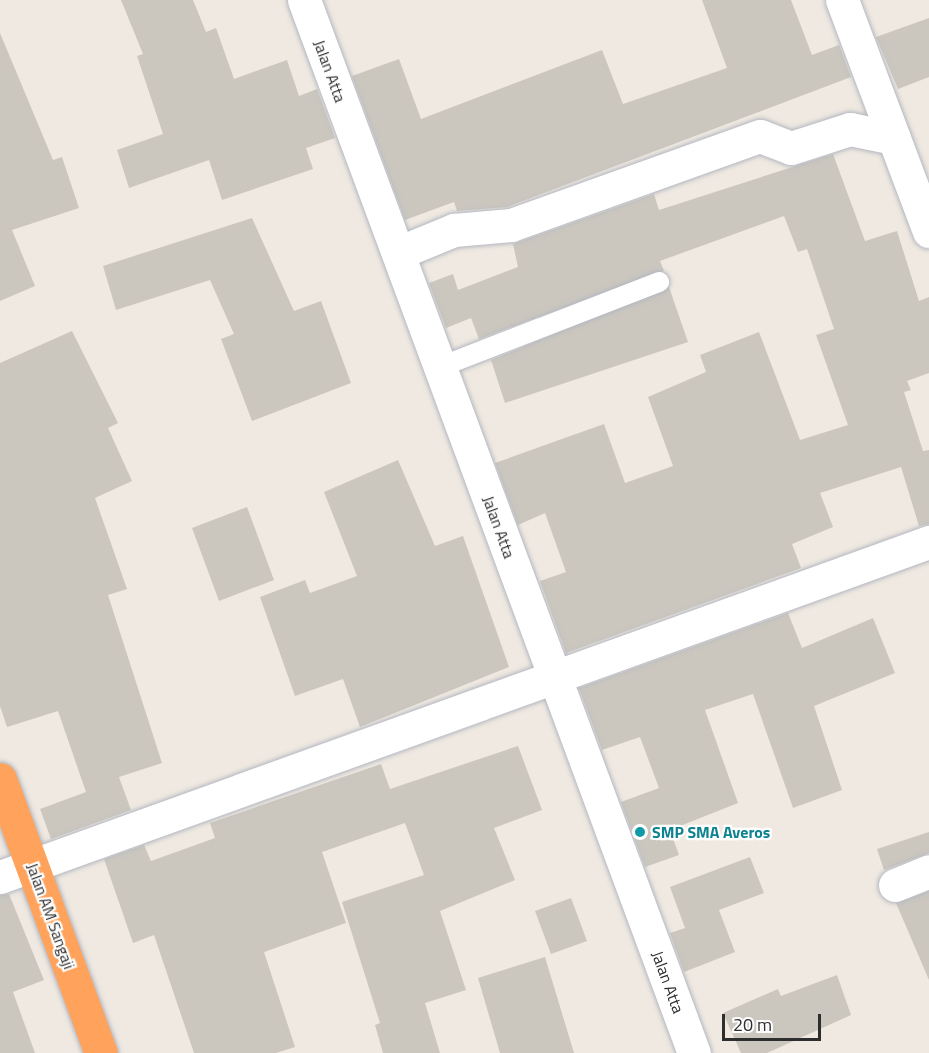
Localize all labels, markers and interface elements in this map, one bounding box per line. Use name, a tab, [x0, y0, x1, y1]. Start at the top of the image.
street label: Jalan Atta	[310, 37, 350, 105]
street label: Jalan Atta	[479, 493, 519, 561]
place label: SMP SMA Averos	[652, 822, 770, 842]
marker: SMP SMA Averos	[633, 825, 647, 839]
street label: Jalan AM Sangaji	[23, 860, 79, 972]
street label: Jalan Atta	[648, 948, 688, 1016]
scale bar	[725, 1002, 824, 1040]
text: 20 m	[733, 1011, 772, 1038]

